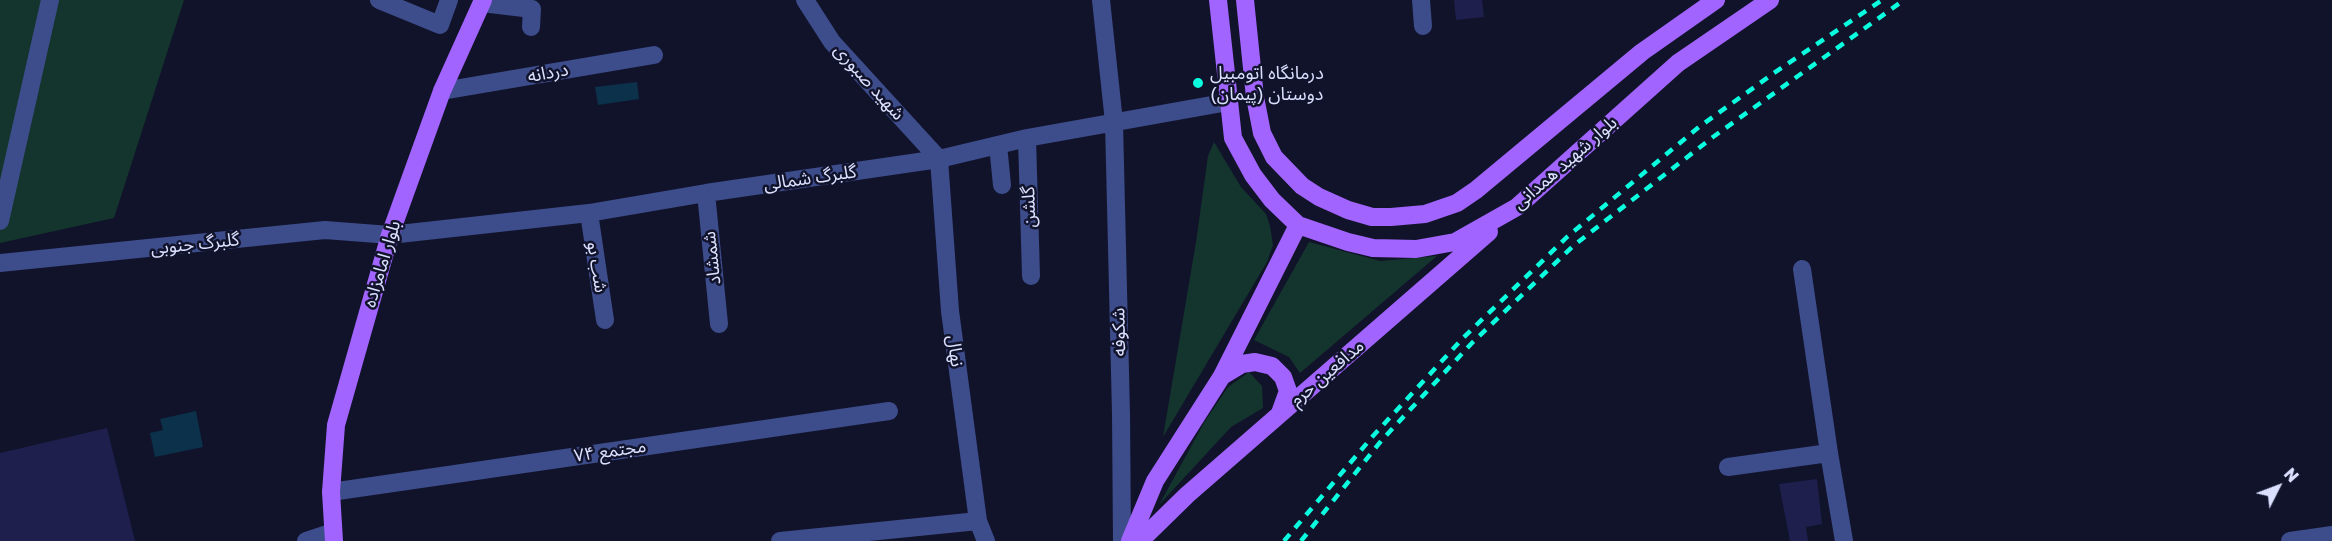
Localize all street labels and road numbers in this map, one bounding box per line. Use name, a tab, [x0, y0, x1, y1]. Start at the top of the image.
street label: شهید صبوری	[829, 39, 909, 125]
street label: دردانه	[526, 59, 570, 87]
street label: بلوار شهید همدانی	[1509, 112, 1621, 214]
street label: گلبرگ شمالی	[762, 161, 858, 195]
street label: گلشن	[1017, 186, 1041, 228]
street label: بلوار امامزاده	[359, 218, 405, 310]
street label: گلبرگ جنوبی	[150, 229, 240, 259]
street label: شمشاد	[698, 230, 726, 286]
street label: شب بو	[582, 240, 612, 294]
street label: شکوفه	[1108, 308, 1130, 356]
street label: نهال	[942, 334, 968, 368]
street label: مدافعین حرم	[1286, 335, 1368, 411]
street label: مجتمع ۷۴	[573, 435, 647, 467]

